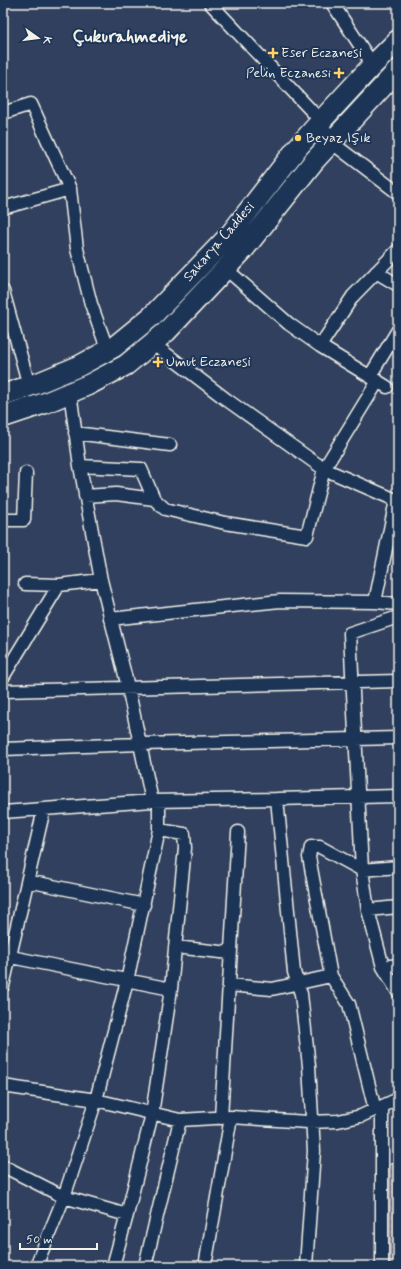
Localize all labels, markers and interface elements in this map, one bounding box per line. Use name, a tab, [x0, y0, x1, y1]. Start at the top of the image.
north arrow	[18, 18, 58, 58]
district label: Çukurahmediye	[72, 25, 188, 49]
text: K	[39, 35, 54, 46]
place label: Eser Eczanesi	[281, 44, 362, 62]
marker: Eser Eczanesi	[268, 48, 278, 58]
place label: Pelin Eczanesi	[246, 64, 331, 82]
marker: Pelin Eczanesi	[334, 68, 344, 78]
place label: Beyaz Işık	[306, 129, 371, 147]
marker: Beyaz Işık	[293, 133, 303, 143]
street label: Sakarya Caddesi	[179, 198, 259, 286]
place label: Umut Eczanesi	[166, 353, 251, 371]
marker: Umut Eczanesi	[153, 357, 163, 367]
scale bar	[20, 1225, 97, 1251]
text: 50 m	[26, 1232, 53, 1248]

